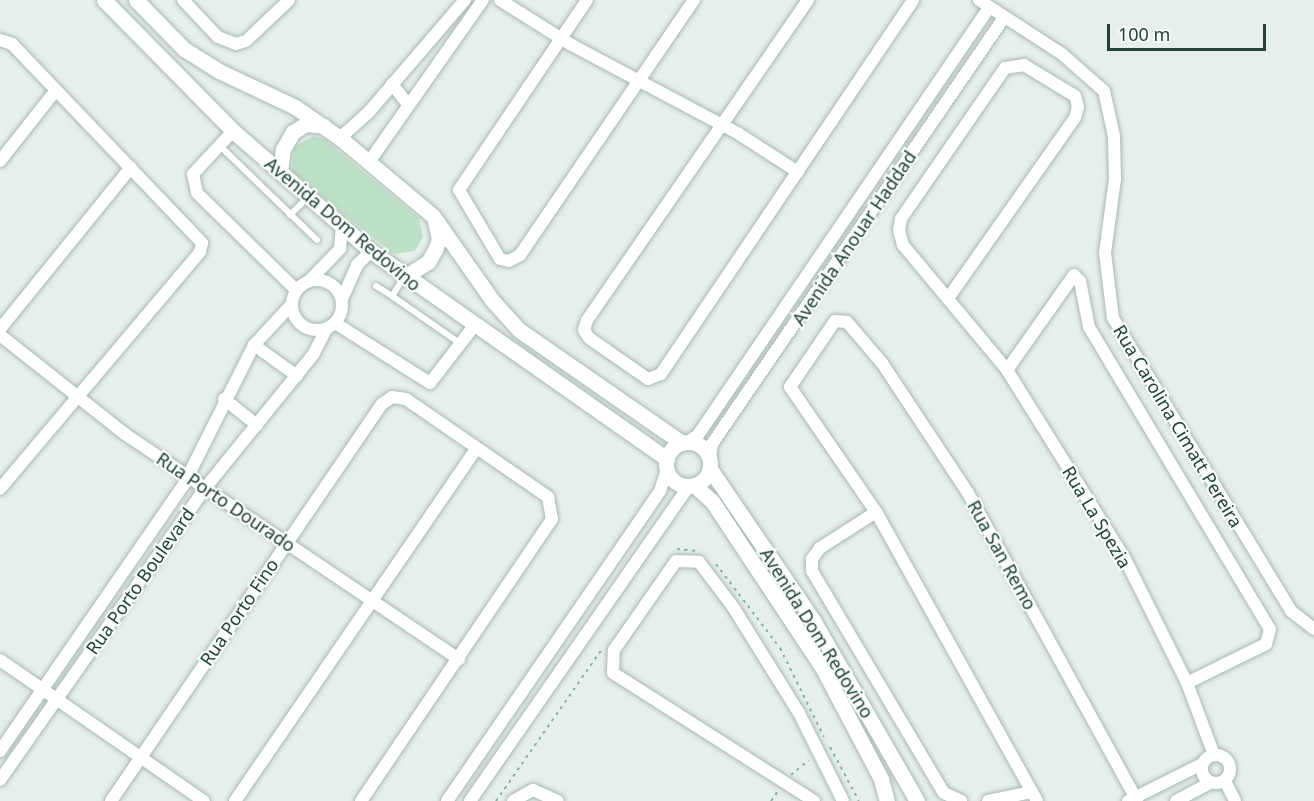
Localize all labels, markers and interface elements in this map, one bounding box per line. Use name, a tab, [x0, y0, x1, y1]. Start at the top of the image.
scale bar	[1110, 12, 1269, 50]
text: 100 m	[1118, 22, 1170, 46]
street label: Avenida Anouar Haddad	[787, 147, 921, 329]
street label: Avenida Dom Redovino	[261, 153, 425, 295]
street label: Rua Carolina Cimatt Pereira	[1109, 321, 1247, 531]
street label: Rua Porto Dourado	[153, 448, 299, 556]
street label: Rua La Spezia	[1058, 462, 1136, 572]
street label: Rua San Remo	[963, 496, 1041, 614]
street label: Rua Porto Boulevard	[81, 504, 199, 658]
street label: Avenida Dom Redovino	[756, 544, 878, 722]
street label: Rua Porto Fino	[195, 554, 283, 670]

